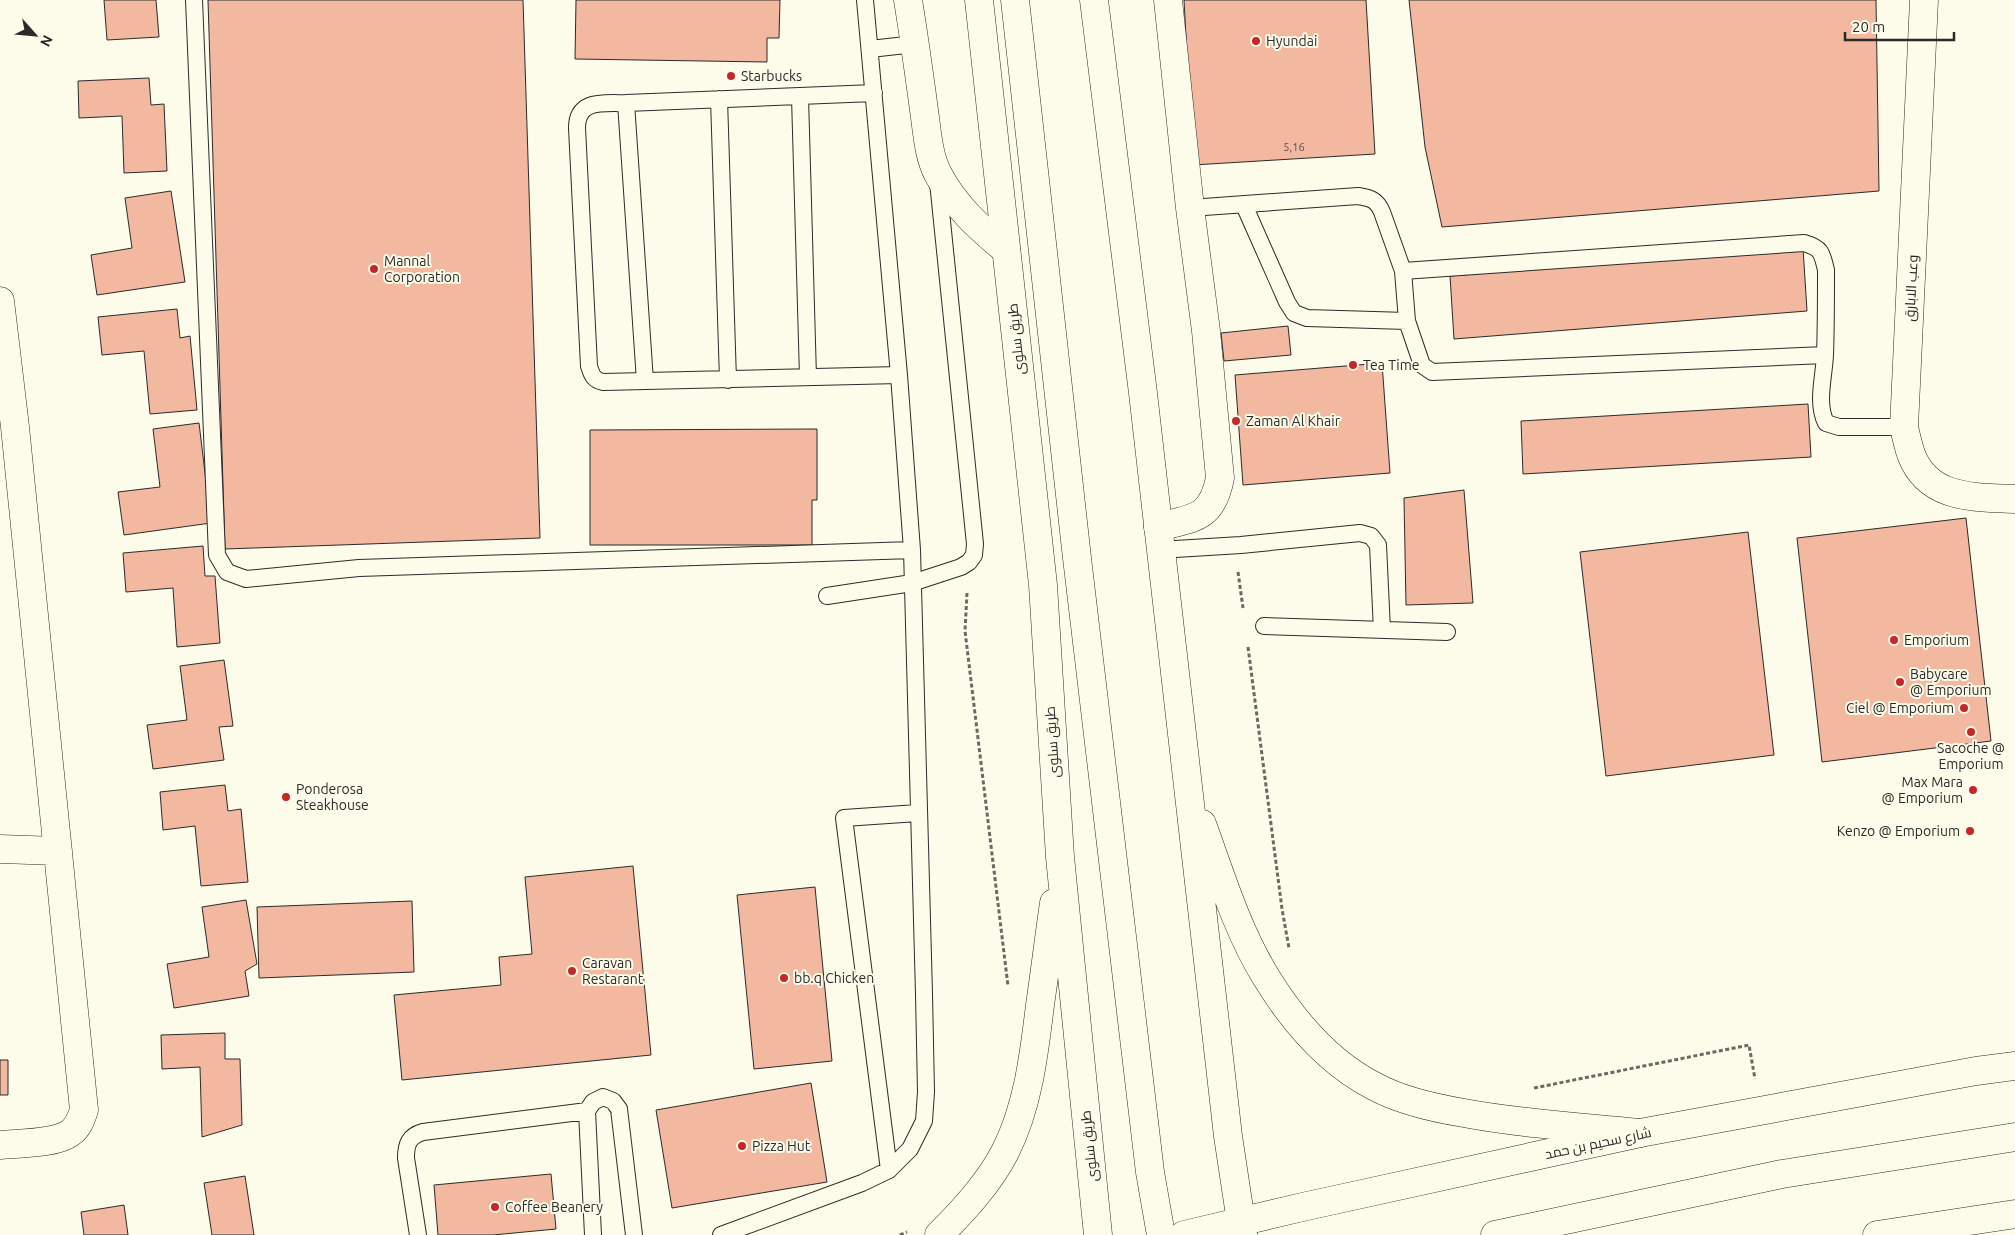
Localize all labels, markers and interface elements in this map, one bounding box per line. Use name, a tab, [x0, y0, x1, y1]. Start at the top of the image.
north arrow	[10, 10, 60, 60]
scale bar	[1845, 10, 1954, 42]
text: 20 m	[1852, 18, 1885, 35]
text: N	[37, 33, 56, 49]
place label: Hyundai	[1266, 33, 1317, 49]
marker: Hyundai	[1250, 35, 1262, 47]
place label: Starbucks	[741, 68, 802, 84]
marker: Starbucks	[725, 70, 737, 82]
house number: 5,16	[1283, 141, 1305, 153]
place label: Mannal Corporation	[384, 253, 460, 285]
street label: وعب الابارق	[1901, 254, 1922, 322]
marker: Mannal Corporation	[368, 263, 380, 275]
street label: طريق سلوى	[1004, 302, 1029, 375]
place label: Tea Time	[1363, 357, 1420, 373]
marker: Tea Time	[1347, 359, 1359, 371]
place label: Zaman Al Khair	[1246, 413, 1341, 429]
marker: Zaman Al Khair	[1230, 415, 1242, 427]
place label: Emporium	[1904, 632, 1969, 648]
marker: Emporium	[1888, 634, 1900, 646]
place label: Babycare @ Emporium	[1910, 666, 1992, 698]
marker: Babycare @ Emporium	[1894, 676, 1906, 688]
place label: Ciel @ Emporium	[1846, 700, 1954, 716]
marker: Ciel @ Emporium	[1958, 702, 1970, 714]
street label: طريق سلوى	[1042, 706, 1063, 778]
marker: Sacoche @ Emporium	[1965, 726, 1977, 738]
place label: Sacoche @ Emporium	[1937, 740, 2005, 772]
place label: Max Mara @ Emporium	[1881, 774, 1963, 806]
place label: Ponderosa Steakhouse	[296, 781, 369, 813]
marker: Max Mara @ Emporium	[1967, 784, 1979, 796]
marker: Ponderosa Steakhouse	[280, 791, 292, 803]
place label: Kenzo @ Emporium	[1837, 823, 1960, 839]
marker: Kenzo @ Emporium	[1964, 825, 1976, 837]
place label: Caravan Restarant	[582, 955, 644, 987]
marker: Caravan Restarant	[566, 965, 578, 977]
place label: bb.q Chicken	[794, 970, 874, 986]
marker: bb.q Chicken	[778, 972, 790, 984]
street label: طريق سلوى	[1077, 1109, 1102, 1182]
street label: شارع سحيم بن حمد	[1543, 1124, 1653, 1164]
place label: Pizza Hut	[752, 1138, 811, 1154]
marker: Pizza Hut	[736, 1140, 748, 1152]
place label: Coffee Beanery	[505, 1199, 603, 1215]
marker: Coffee Beanery	[489, 1201, 501, 1213]

